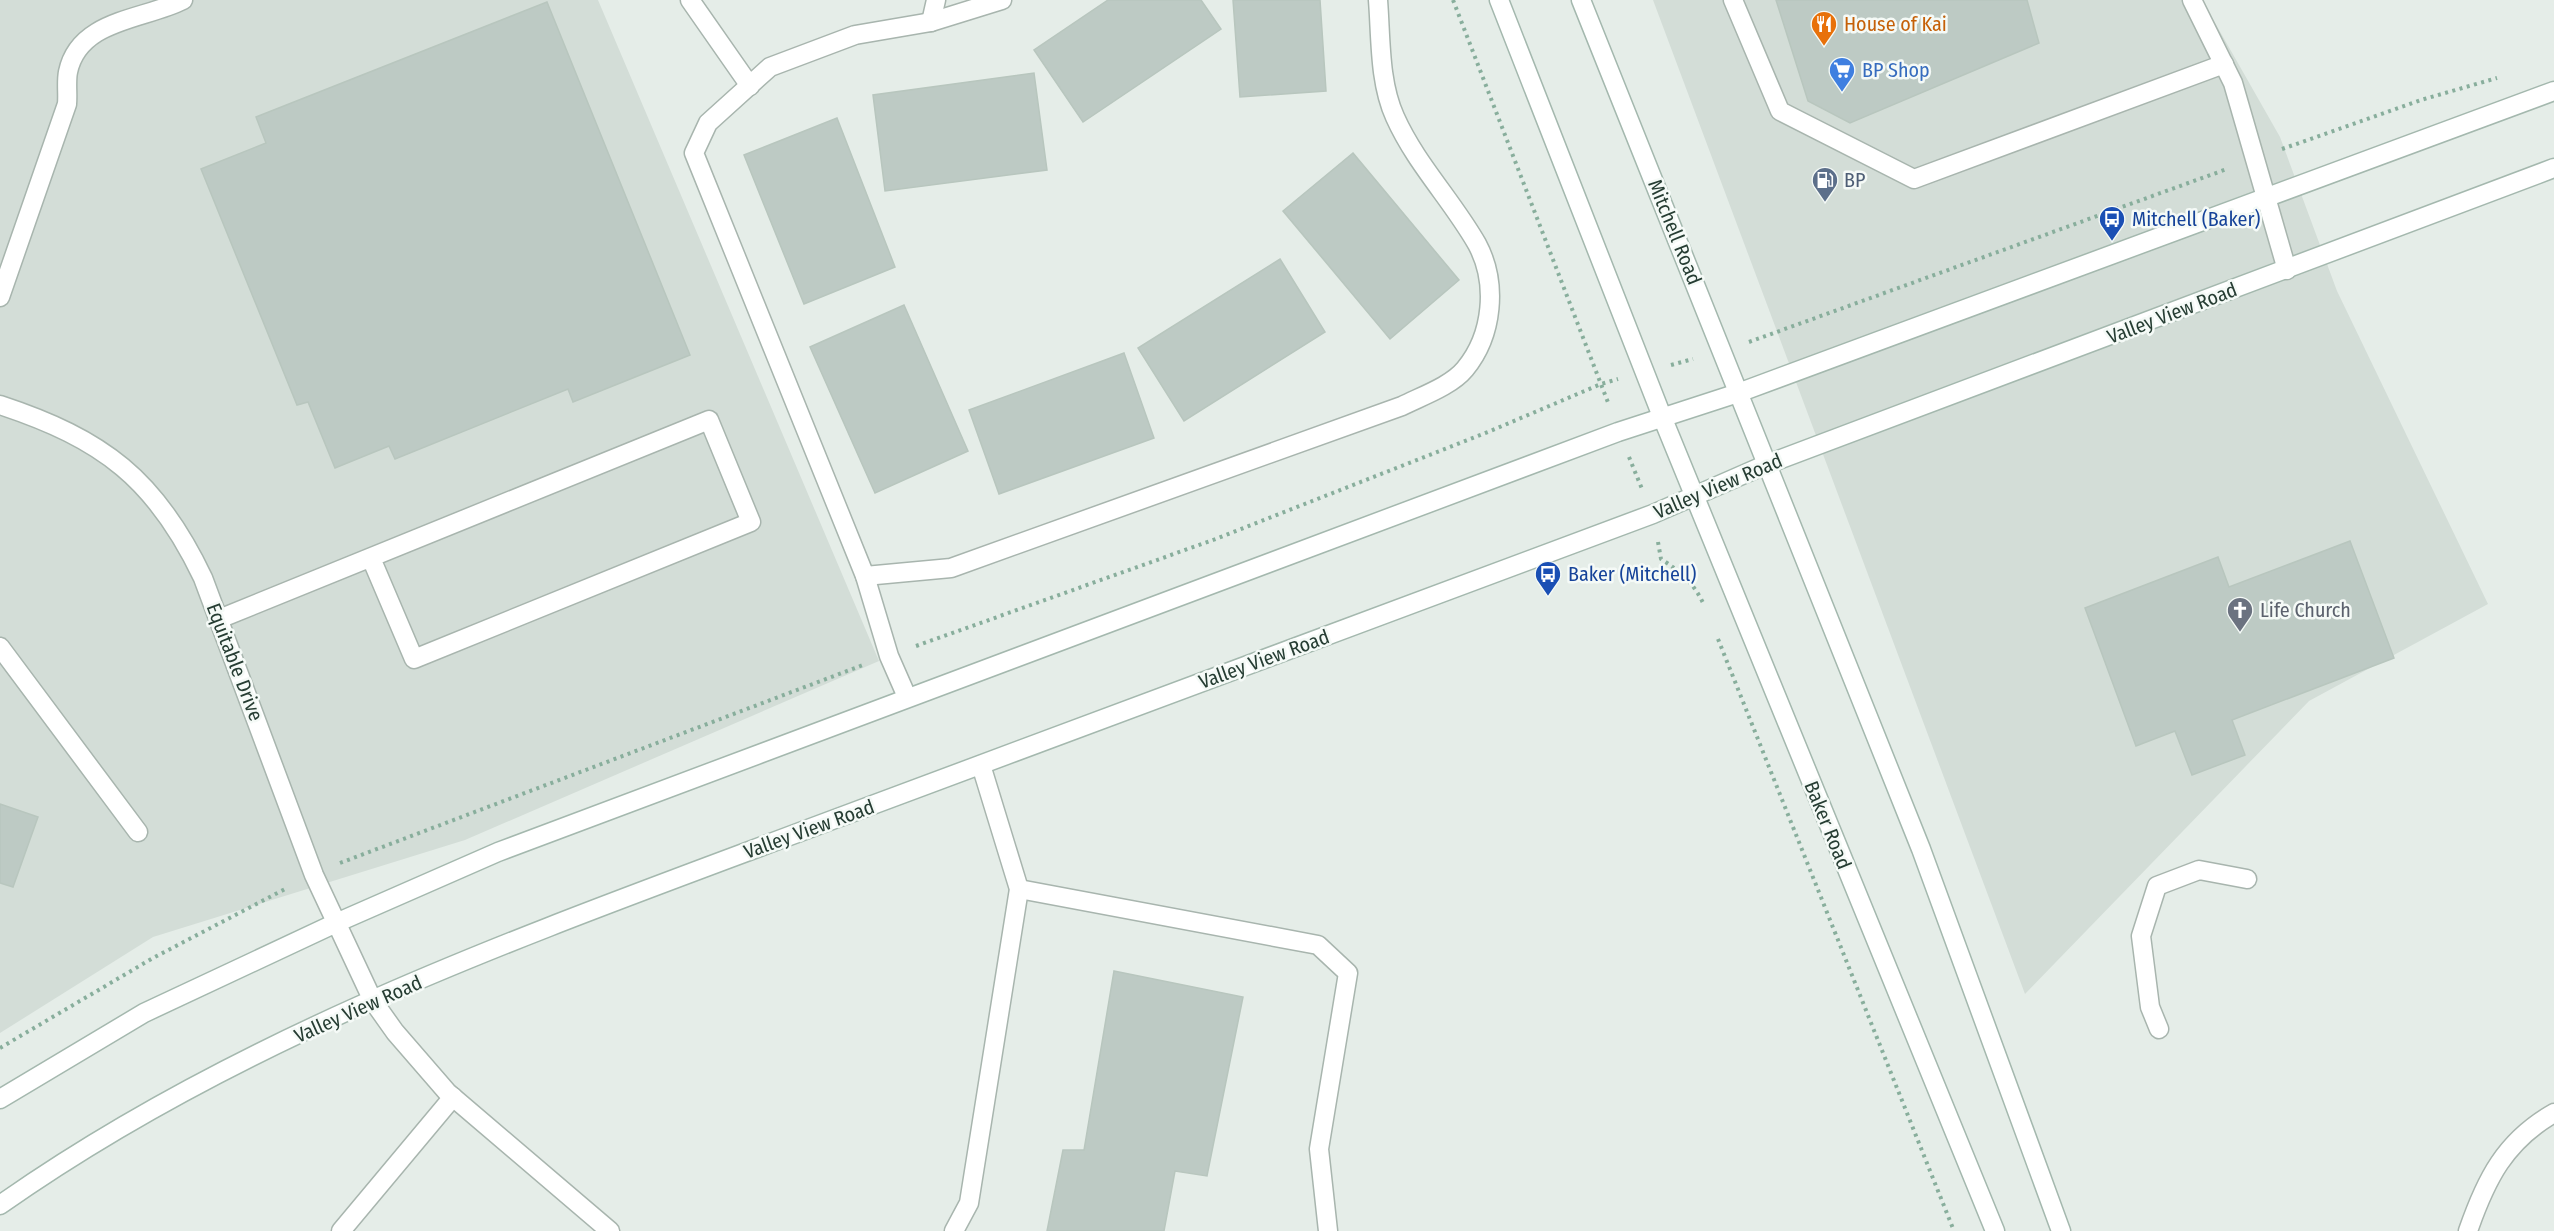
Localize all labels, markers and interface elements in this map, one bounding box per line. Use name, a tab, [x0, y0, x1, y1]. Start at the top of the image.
restaurant icon: House of Kai	[1809, 9, 1839, 47]
place label: House of Kai	[1844, 12, 1947, 36]
supermarket icon: BP Shop	[1827, 55, 1857, 93]
place label: BP Shop	[1862, 58, 1930, 82]
fuel station icon: BP	[1810, 165, 1840, 203]
place label: BP	[1844, 168, 1865, 192]
street label: Mitchell Road	[1643, 176, 1707, 288]
bus stop icon: Mitchell (Baker)	[2097, 204, 2127, 242]
place label: Mitchell (Baker)	[2132, 207, 2260, 231]
street label: Valley View Road	[2104, 277, 2240, 349]
street label: Valley View Road	[1650, 448, 1786, 524]
bus stop icon: Baker (Mitchell)	[1533, 559, 1563, 597]
place label: Baker (Mitchell)	[1568, 562, 1696, 586]
church icon: Life Church	[2225, 595, 2255, 633]
place label: Life Church	[2260, 598, 2351, 622]
street label: Equitable Drive	[202, 600, 268, 724]
street label: Valley View Road	[1195, 624, 1333, 694]
street label: Baker Road	[1799, 777, 1857, 873]
street label: Valley View Road	[740, 794, 878, 864]
street label: Valley View Road	[290, 970, 426, 1048]

